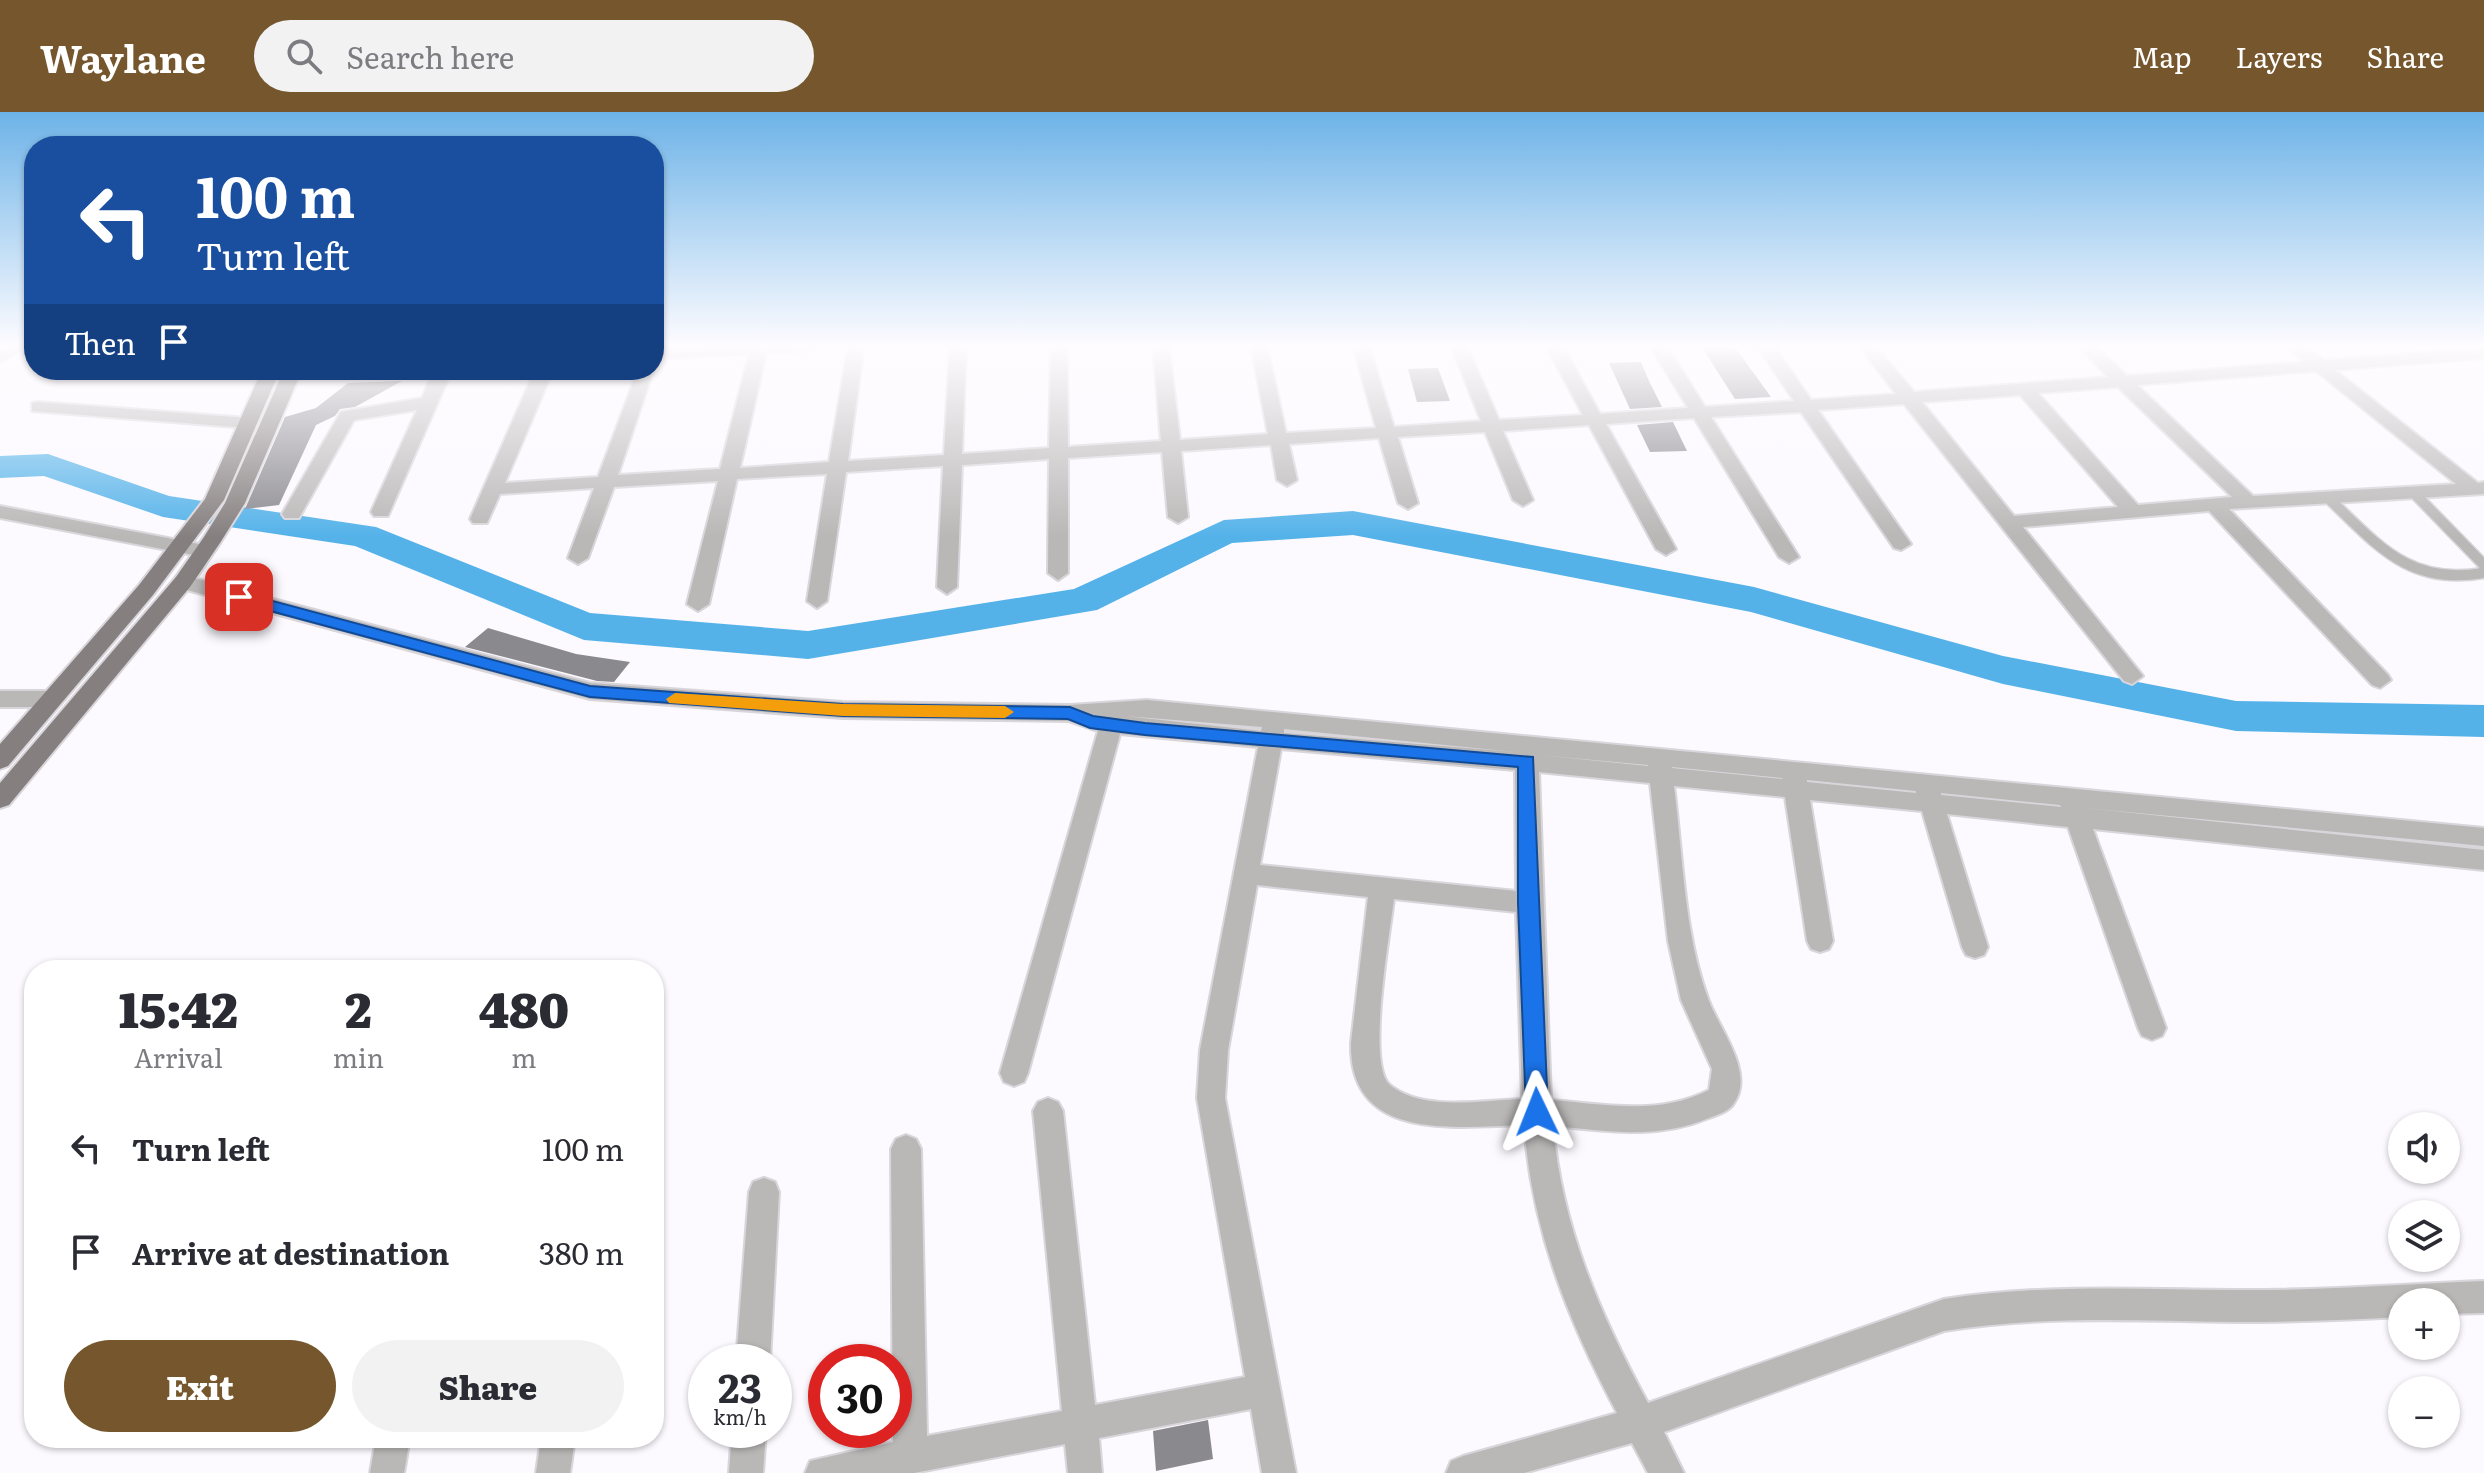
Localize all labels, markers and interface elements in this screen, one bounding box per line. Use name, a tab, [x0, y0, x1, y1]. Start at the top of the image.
search box	[254, 20, 814, 92]
text: Waylane	[40, 28, 206, 85]
icon: search	[282, 34, 326, 78]
text: Search here	[346, 34, 514, 78]
text: Map	[2132, 35, 2191, 77]
text: Layers	[2235, 35, 2322, 77]
text: Share	[2366, 35, 2444, 77]
text: 100 m	[196, 152, 355, 235]
icon: left	[64, 168, 168, 272]
text: Turn left	[196, 228, 350, 281]
text: Then	[64, 320, 136, 364]
icon: arrive	[152, 320, 196, 364]
pin	[205, 563, 273, 631]
icon: arrive	[217, 575, 261, 619]
text: 15:42	[119, 972, 238, 1043]
text: 2	[345, 972, 372, 1043]
text: 480	[479, 972, 569, 1043]
text: Arrival	[134, 1037, 223, 1076]
text: min	[333, 1037, 384, 1076]
text: m	[511, 1037, 537, 1076]
position arrow	[1495, 1070, 1579, 1154]
map controls	[2388, 1112, 2460, 1448]
button: sound	[2388, 1112, 2460, 1184]
icon: left	[64, 1126, 108, 1170]
text: Turn left	[132, 1126, 270, 1170]
text: 100 m	[542, 1126, 624, 1170]
button: layers	[2388, 1200, 2460, 1272]
icon: arrive	[64, 1230, 108, 1274]
text: Arrive at destination	[132, 1230, 449, 1274]
text: 380 m	[539, 1230, 624, 1274]
button: +	[2388, 1288, 2460, 1360]
button: Exit	[64, 1340, 336, 1432]
button: Share	[352, 1340, 624, 1432]
speed limit sign: 30	[808, 1344, 912, 1448]
text: 23	[718, 1356, 762, 1415]
button: −	[2388, 1376, 2460, 1448]
text: km/h	[713, 1401, 767, 1431]

